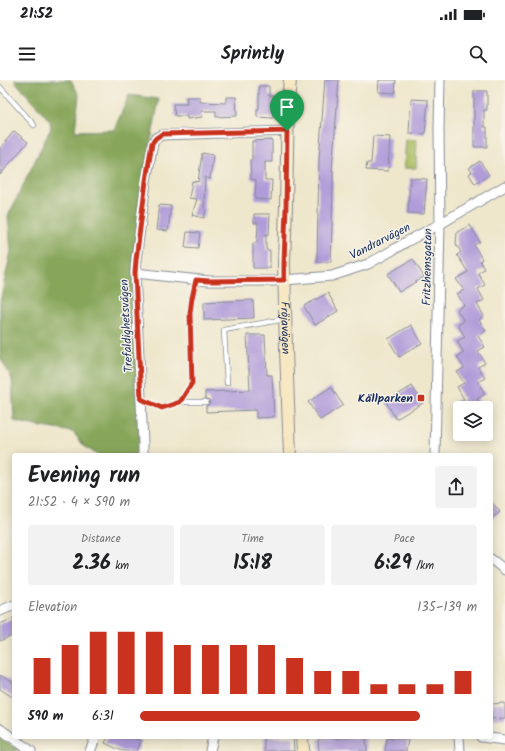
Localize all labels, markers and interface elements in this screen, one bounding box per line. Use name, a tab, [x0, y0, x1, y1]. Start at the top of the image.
text: 21:52	[20, 2, 53, 26]
text: Sprintly	[221, 40, 284, 69]
icon: menu	[16, 43, 38, 65]
icon: search	[467, 43, 489, 65]
pin	[270, 90, 304, 131]
icon: arrive	[276, 96, 298, 118]
street label: Vandrarvägen	[346, 218, 414, 265]
street label: Fritzhemsgatan	[417, 228, 438, 306]
street label: Trefaldighetsvägen	[115, 279, 138, 373]
street label: Fröjavägen	[275, 301, 295, 355]
place label: Källparken	[358, 389, 413, 408]
marker: Källparken	[416, 393, 426, 403]
map controls	[453, 401, 493, 441]
button: layers	[453, 401, 493, 441]
text: Evening run	[28, 459, 140, 494]
button: share	[435, 466, 477, 508]
text: 21:52 · 4 × 590 m	[28, 492, 130, 513]
text: Distance	[81, 530, 121, 548]
text: Time	[241, 530, 264, 548]
text: Pace	[394, 530, 415, 548]
text: 2.36	[73, 548, 111, 580]
text: 15:18	[233, 548, 272, 580]
text: 6:29	[374, 548, 412, 580]
text: km	[111, 557, 129, 575]
text: /km	[412, 557, 434, 575]
text: Elevation	[28, 597, 77, 618]
text: 135–139 m	[417, 597, 477, 618]
text: 590 m	[28, 706, 63, 727]
text: 6:31	[92, 706, 114, 727]

